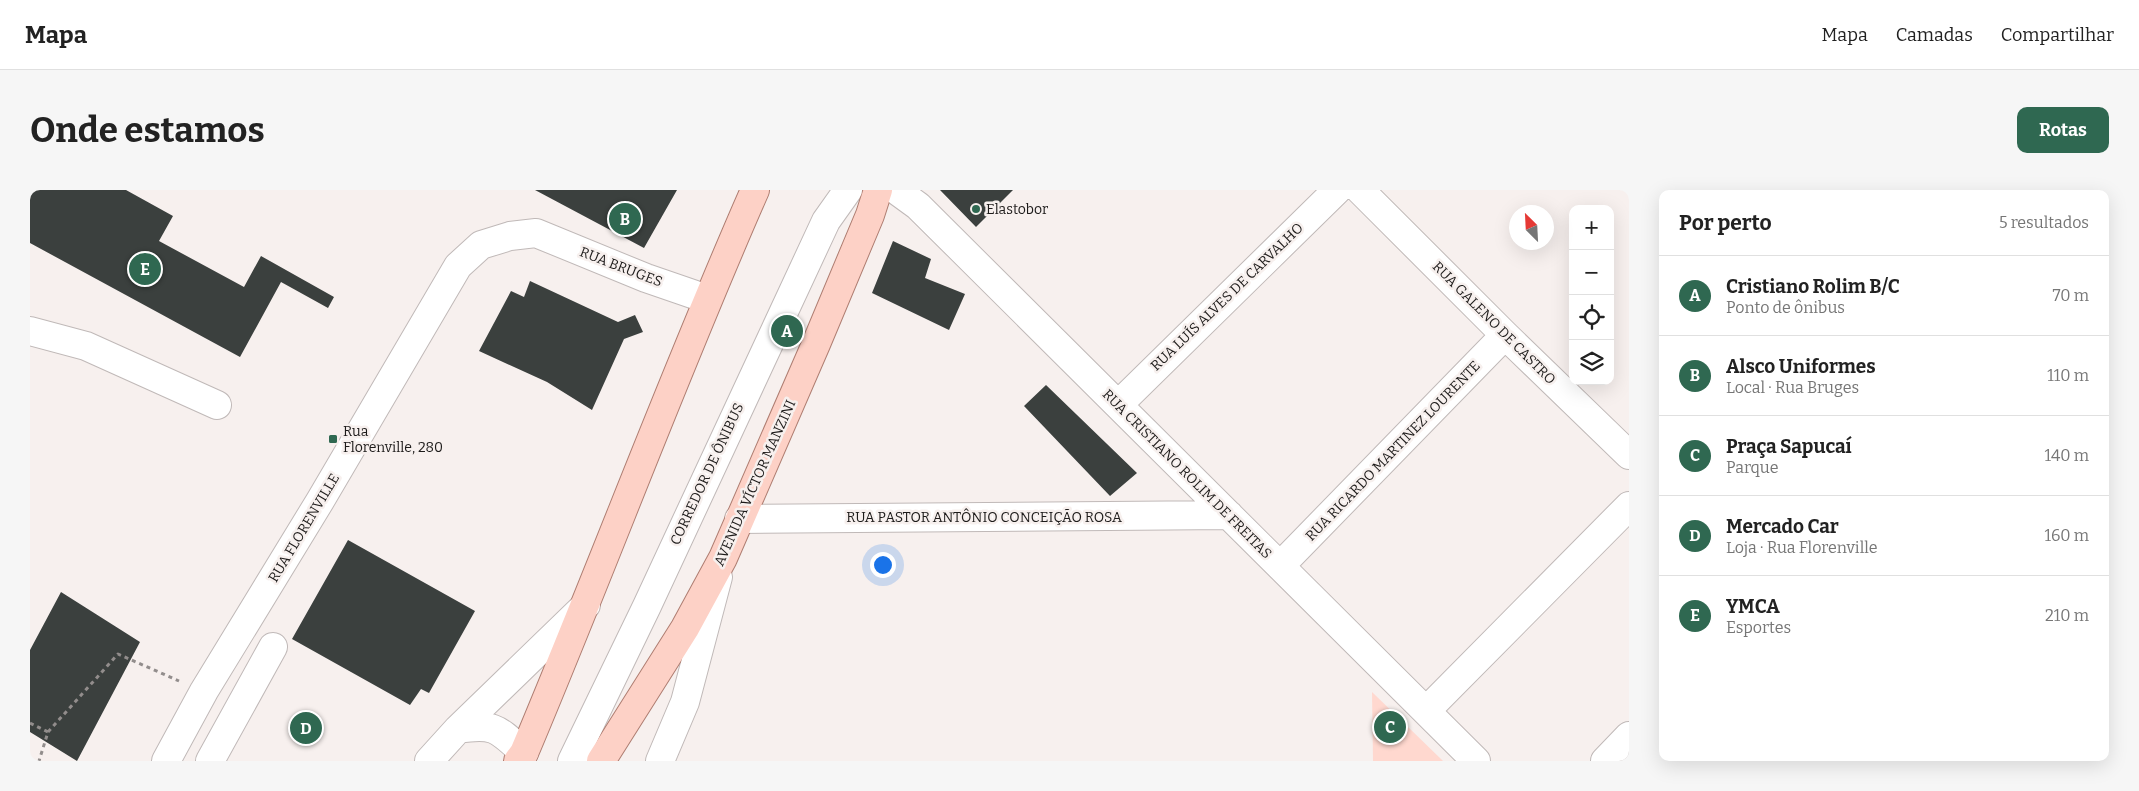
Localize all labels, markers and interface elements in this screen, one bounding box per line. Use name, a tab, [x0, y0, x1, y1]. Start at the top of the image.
text: Mapa	[25, 21, 87, 49]
text: Mapa	[1822, 24, 1868, 46]
text: Camadas	[1896, 24, 1973, 46]
text: Compartilhar	[2001, 24, 2114, 46]
button: Rotas	[2017, 107, 2109, 153]
text: Onde estamos	[30, 109, 265, 151]
pin: B	[609, 200, 641, 238]
place label: Elastobor	[986, 201, 1048, 218]
marker: Elastobor	[970, 203, 982, 215]
north arrow	[1509, 205, 1554, 250]
map controls	[1569, 205, 1614, 385]
button: +	[1569, 205, 1614, 250]
text: Por perto	[1679, 210, 1772, 236]
text: 5 resultados	[1999, 213, 2089, 232]
street label: RUA LUÍS ALVES DE CARVALHO	[1146, 219, 1307, 374]
street label: RUA BRUGES	[577, 243, 665, 291]
pin: E	[129, 250, 161, 288]
button: −	[1569, 250, 1614, 295]
street label: RUA GALENO DE CASTRO	[1429, 258, 1559, 388]
text: Cristiano Rolim B/C	[1726, 275, 1900, 298]
text: A	[1689, 286, 1701, 305]
text: 70 m	[2053, 286, 2089, 305]
button: locate	[1569, 295, 1614, 340]
text: Ponto de ônibus	[1726, 298, 1845, 317]
pin: A	[771, 312, 803, 350]
button: layers	[1569, 340, 1614, 385]
text: Alsco Uniformes	[1726, 355, 1876, 378]
street label: RUA RICARDO MARTINEZ LOURENTE	[1302, 357, 1484, 545]
text: B	[1690, 366, 1700, 385]
text: 110 m	[2047, 366, 2089, 385]
text: Local · Rua Bruges	[1726, 378, 1859, 397]
street label: RUA CRISTIANO ROLIM DE FREITAS	[1099, 386, 1275, 562]
street label: AVENIDA VÍCTOR MANZINI	[710, 397, 799, 569]
street label: CORREDOR DE ÔNIBUS	[666, 400, 747, 548]
place label: Rua Florenville, 280	[343, 423, 443, 456]
marker: Rua Florenville, 280	[327, 433, 339, 445]
text: Praça Sapucaí	[1726, 435, 1852, 458]
text: C	[1690, 446, 1700, 465]
text: 140 m	[2044, 446, 2089, 465]
text: Parque	[1726, 458, 1779, 477]
street label: RUA FLORENVILLE	[265, 471, 343, 585]
street label: RUA PASTOR ANTÔNIO CONCEIÇÃO ROSA	[846, 508, 1122, 526]
text: Mercado Car	[1726, 515, 1839, 538]
text: D	[1689, 526, 1701, 545]
text: 160 m	[2044, 526, 2089, 545]
text: Loja · Rua Florenville	[1726, 538, 1878, 557]
your location	[870, 552, 896, 578]
text: YMCA	[1726, 595, 1780, 618]
text: E	[1690, 606, 1700, 625]
text: 210 m	[2045, 606, 2089, 625]
text: Esportes	[1726, 618, 1791, 637]
pin: C	[1374, 708, 1406, 746]
pin: D	[290, 709, 322, 747]

